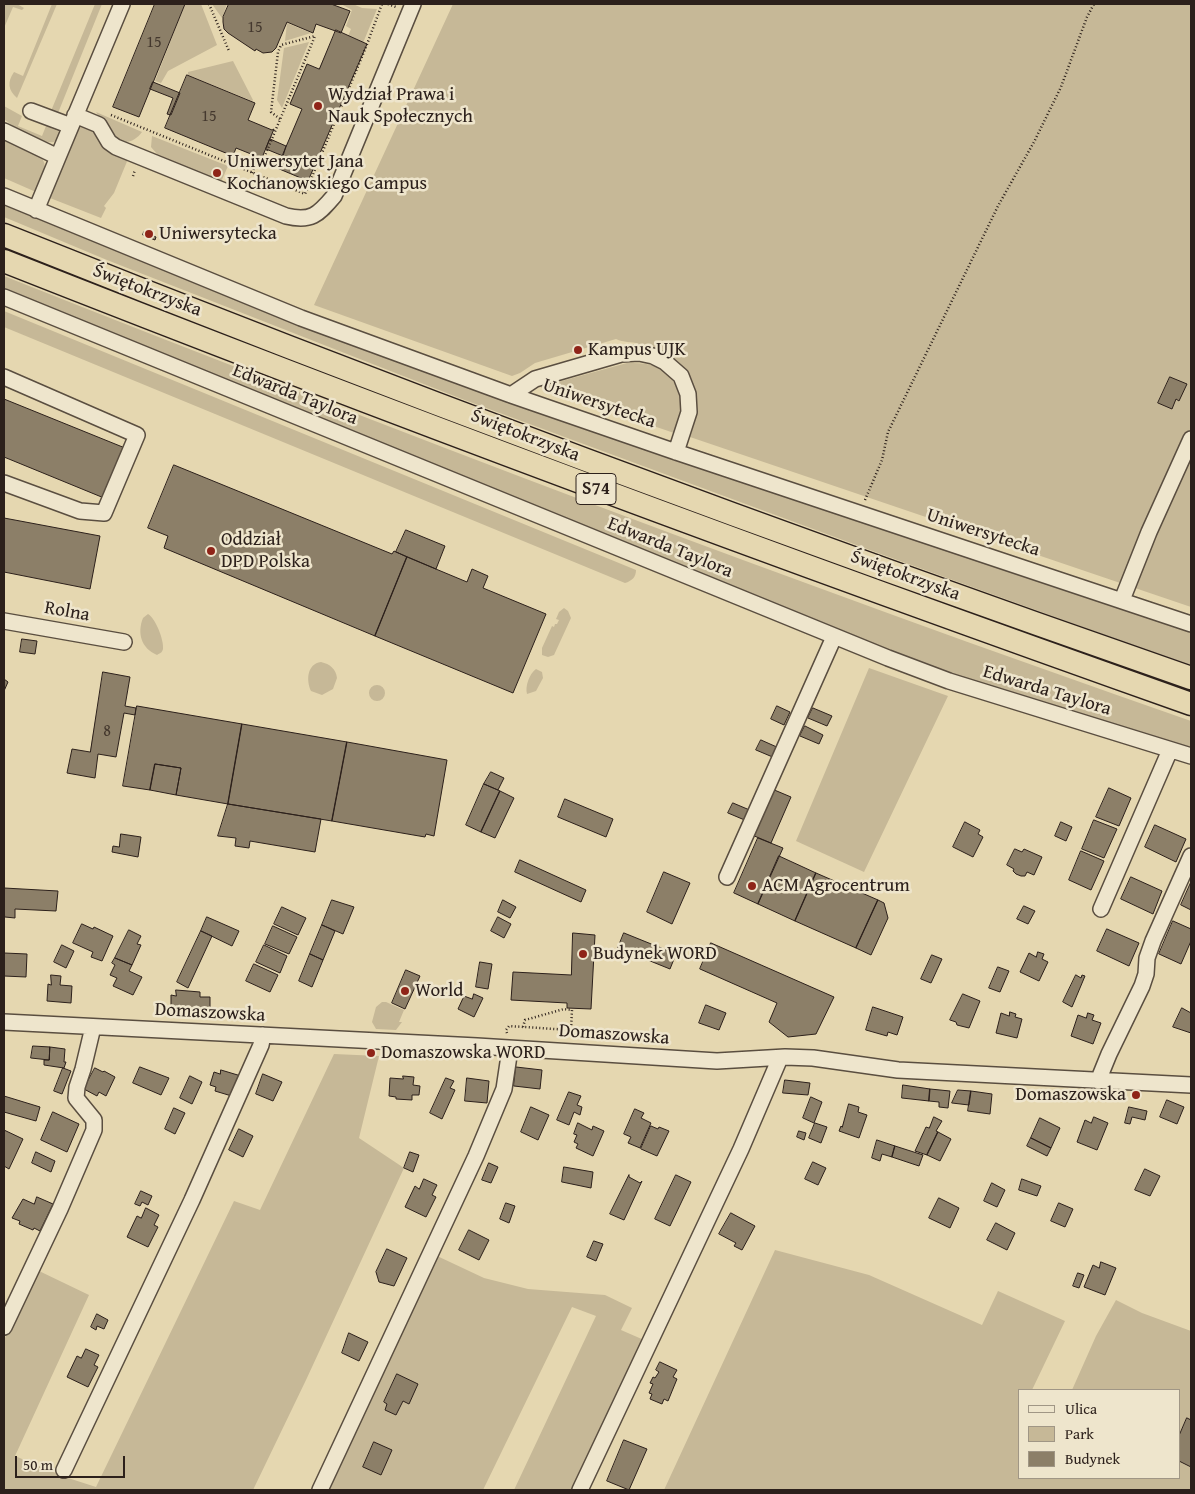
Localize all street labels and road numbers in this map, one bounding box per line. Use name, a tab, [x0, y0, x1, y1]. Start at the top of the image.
street label: Świętokrzyska	[89, 260, 205, 322]
street label: Edwarda Taylora	[229, 360, 361, 430]
street label: Uniwersytecka	[540, 374, 658, 434]
street label: Świętokrzyska	[467, 405, 583, 467]
road number: S74	[576, 474, 616, 504]
street label: Uniwersytecka	[923, 504, 1043, 562]
street label: Edwarda Taylora	[604, 513, 736, 583]
street label: Świętokrzyska	[847, 546, 963, 606]
street label: Rolna	[43, 597, 91, 627]
street label: Edwarda Taylora	[980, 661, 1114, 721]
street label: Domaszowska	[154, 999, 266, 1027]
street label: Domaszowska	[558, 1020, 670, 1050]

